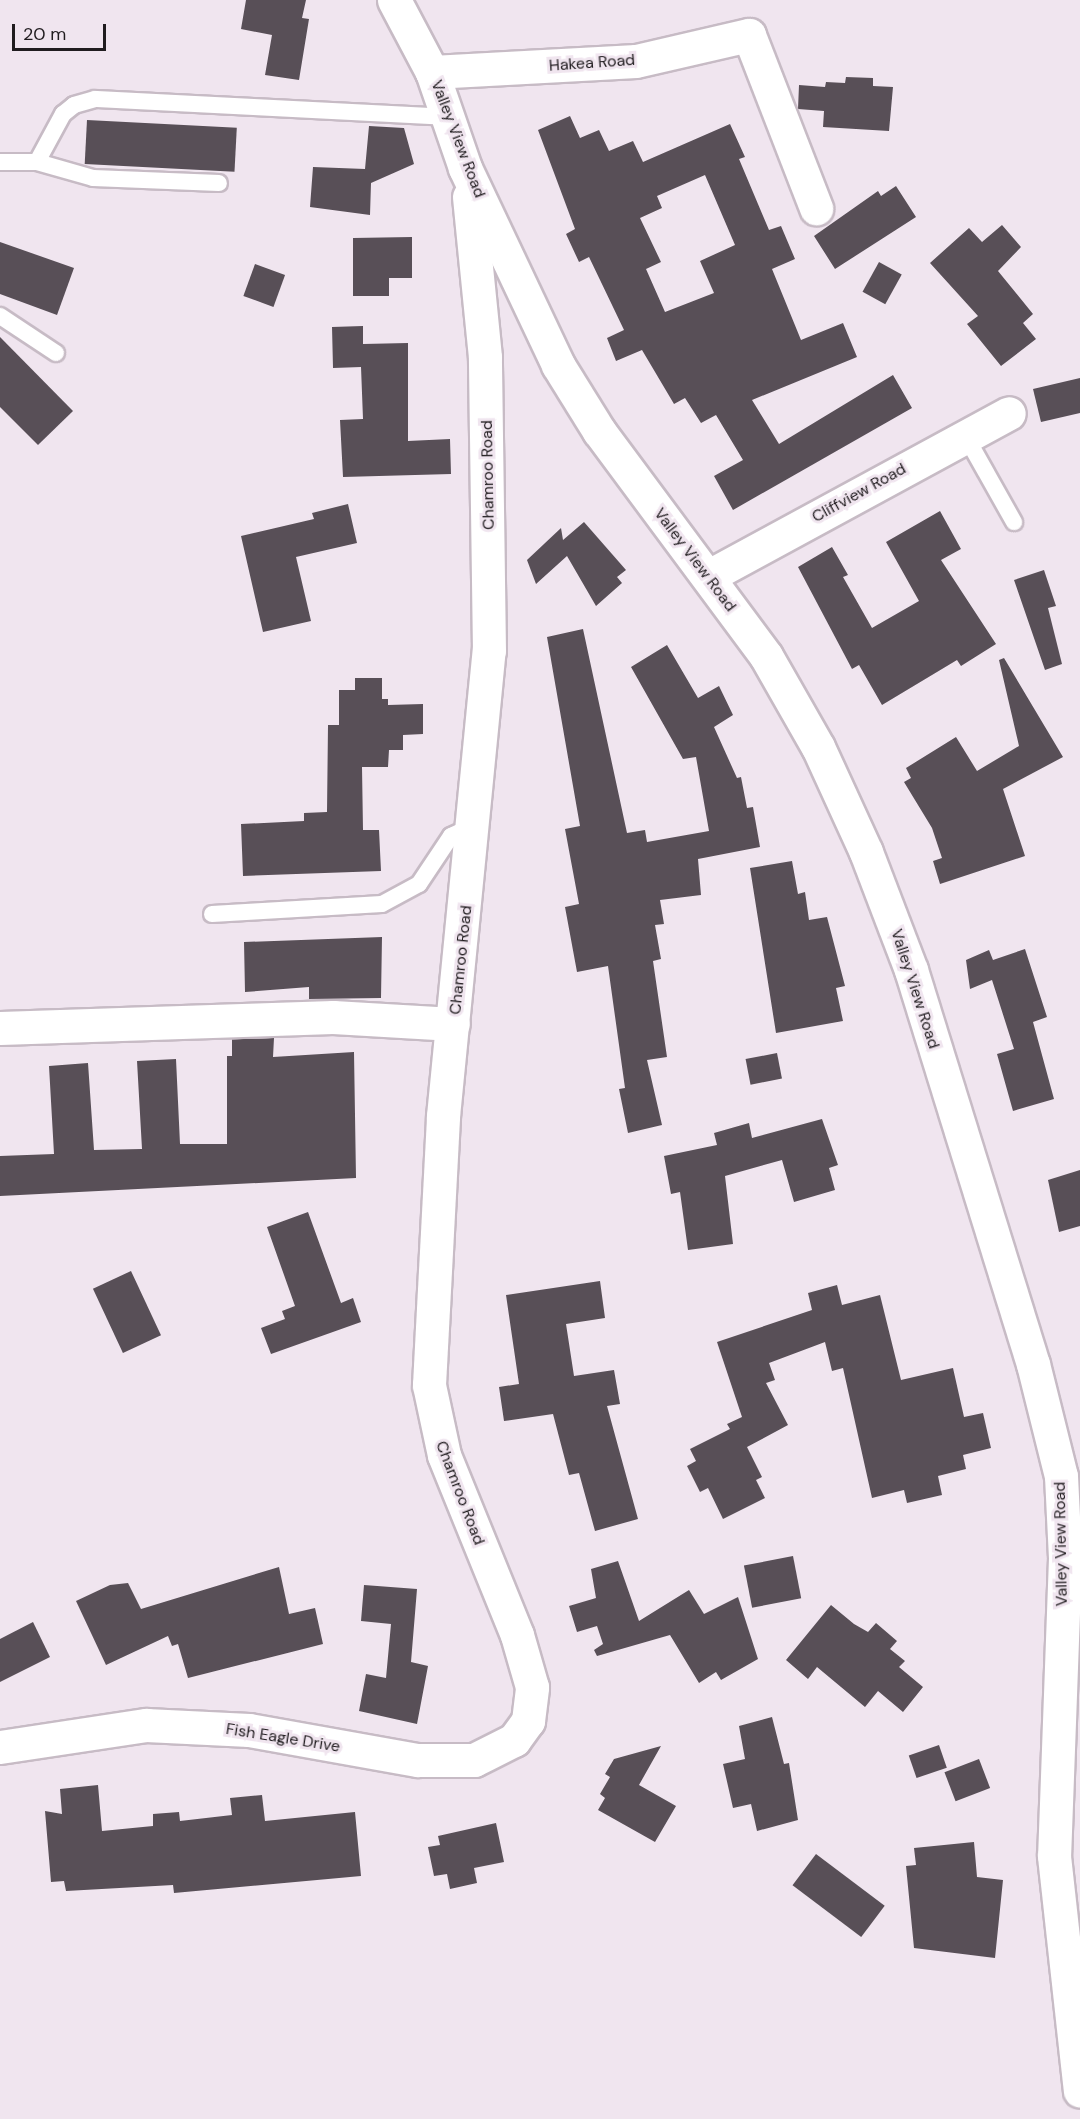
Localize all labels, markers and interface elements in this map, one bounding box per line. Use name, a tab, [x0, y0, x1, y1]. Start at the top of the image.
scale bar	[15, 12, 110, 50]
text: 20 m	[23, 22, 66, 46]
street label: Hakea Road	[548, 50, 636, 76]
street label: Valley View Road	[427, 77, 489, 201]
street label: Chamroo Road	[477, 420, 499, 530]
street label: Cliffview Road	[809, 459, 909, 527]
street label: Valley View Road	[650, 504, 740, 616]
street label: Chamroo Road	[446, 904, 476, 1016]
street label: Valley View Road	[887, 927, 943, 1051]
street label: Chamroo Road	[431, 1438, 489, 1548]
street label: Valley View Road	[1050, 1482, 1072, 1606]
street label: Fish Eagle Drive	[225, 1719, 341, 1757]

